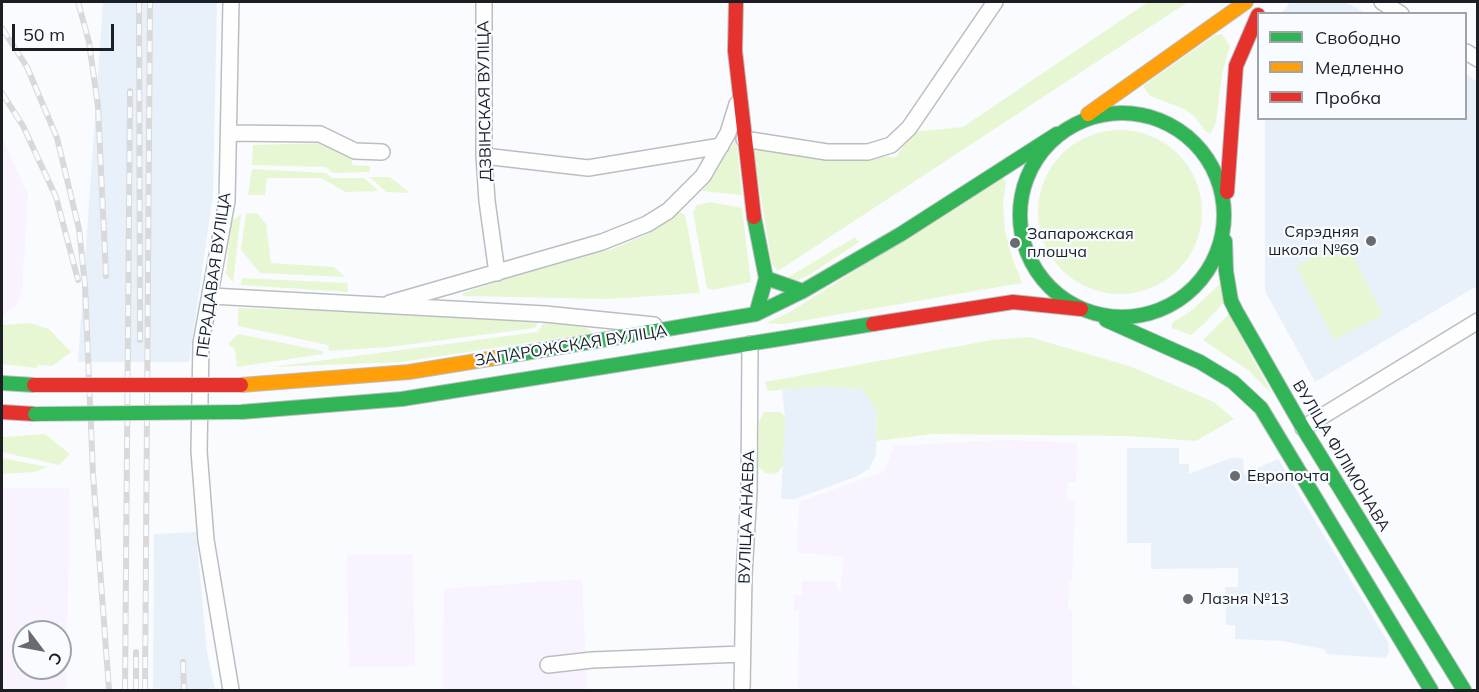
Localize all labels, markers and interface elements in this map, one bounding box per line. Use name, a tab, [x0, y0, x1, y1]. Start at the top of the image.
scale bar	[15, 12, 117, 50]
legend	[1257, 12, 1467, 120]
street label: ДЗВІНСКАЯ ВУЛІЦА	[474, 21, 496, 181]
text: 50 m	[23, 23, 65, 46]
text: Свободно	[1315, 26, 1401, 49]
text: Медленно	[1315, 56, 1404, 79]
text: Пробка	[1315, 86, 1381, 109]
street label: ПЕРАДАВАЯ ВУЛІЦА	[193, 191, 235, 359]
place label: Сярэдняя школа №69	[1268, 222, 1359, 260]
place label: Запарожская плошча	[1027, 224, 1134, 262]
marker: Сярэдняя школа №69	[1364, 234, 1378, 248]
marker: Запарожская плошча	[1008, 236, 1022, 250]
street label: ЗАПАРОЖСКАЯ ВУЛІЦА	[473, 321, 669, 371]
street label: ВУЛІЦА ФІЛІМОНАВА	[1288, 377, 1394, 535]
street label: ВУЛІЦА АНАЕВА	[735, 450, 759, 584]
place label: Европочта	[1247, 466, 1329, 486]
marker: Европочта	[1228, 469, 1242, 483]
place label: Лазня №13	[1200, 589, 1289, 609]
marker: Лазня №13	[1181, 592, 1195, 606]
north arrow	[12, 620, 72, 680]
text: С	[44, 649, 67, 668]

